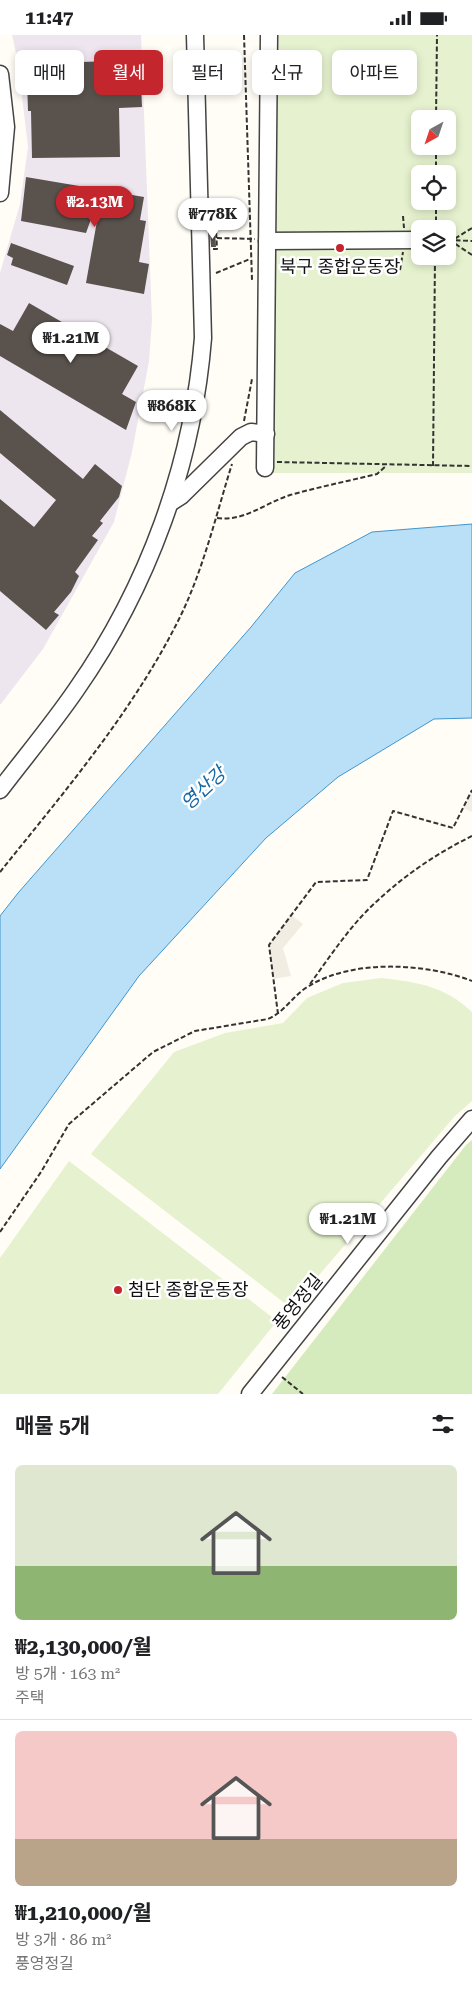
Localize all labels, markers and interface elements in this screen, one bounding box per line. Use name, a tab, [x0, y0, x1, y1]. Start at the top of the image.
text: 11:47	[25, 6, 74, 29]
chip: 매매	[15, 50, 84, 95]
chip: 월세	[94, 50, 163, 95]
chip: 필터	[173, 50, 242, 95]
chip: 신규	[252, 50, 322, 95]
chip: 아파트	[332, 50, 417, 95]
north arrow	[411, 110, 456, 155]
map controls	[411, 110, 456, 265]
button: locate	[411, 165, 456, 210]
pin: ₩2.13M	[54, 185, 136, 228]
text: ₩2.13M	[67, 192, 123, 211]
pin: ₩778K	[178, 197, 248, 240]
text: ₩778K	[189, 204, 237, 223]
button: layers	[411, 220, 456, 265]
marker: 북구 종합운동장	[334, 242, 346, 254]
place label: 북구 종합운동장	[280, 256, 400, 277]
pin: ₩1.21M	[30, 321, 112, 364]
text: ₩1.21M	[43, 328, 99, 347]
pin: ₩868K	[137, 389, 207, 432]
text: ₩868K	[148, 396, 196, 415]
water label: 영산강	[176, 760, 232, 815]
pin: ₩1.21M	[307, 1203, 389, 1245]
text: ₩1.21M	[320, 1209, 376, 1228]
street label: 풍영정길	[269, 1269, 327, 1334]
place label: 첨단 종합운동장	[128, 1279, 248, 1300]
marker: 첨단 종합운동장	[112, 1284, 124, 1296]
icon: filters	[429, 1410, 457, 1438]
text: 매물 5개	[15, 1414, 90, 1438]
icon: home	[191, 1498, 281, 1588]
text: ₩2,130,000/월	[15, 1635, 152, 1659]
text: 방 5개 · 163 m²	[15, 1664, 120, 1683]
text: 주택	[15, 1688, 44, 1707]
icon: home	[191, 1763, 281, 1853]
text: ₩1,210,000/월	[15, 1901, 152, 1925]
text: 방 3개 · 86 m²	[15, 1930, 111, 1949]
text: 풍영정길	[15, 1954, 74, 1973]

